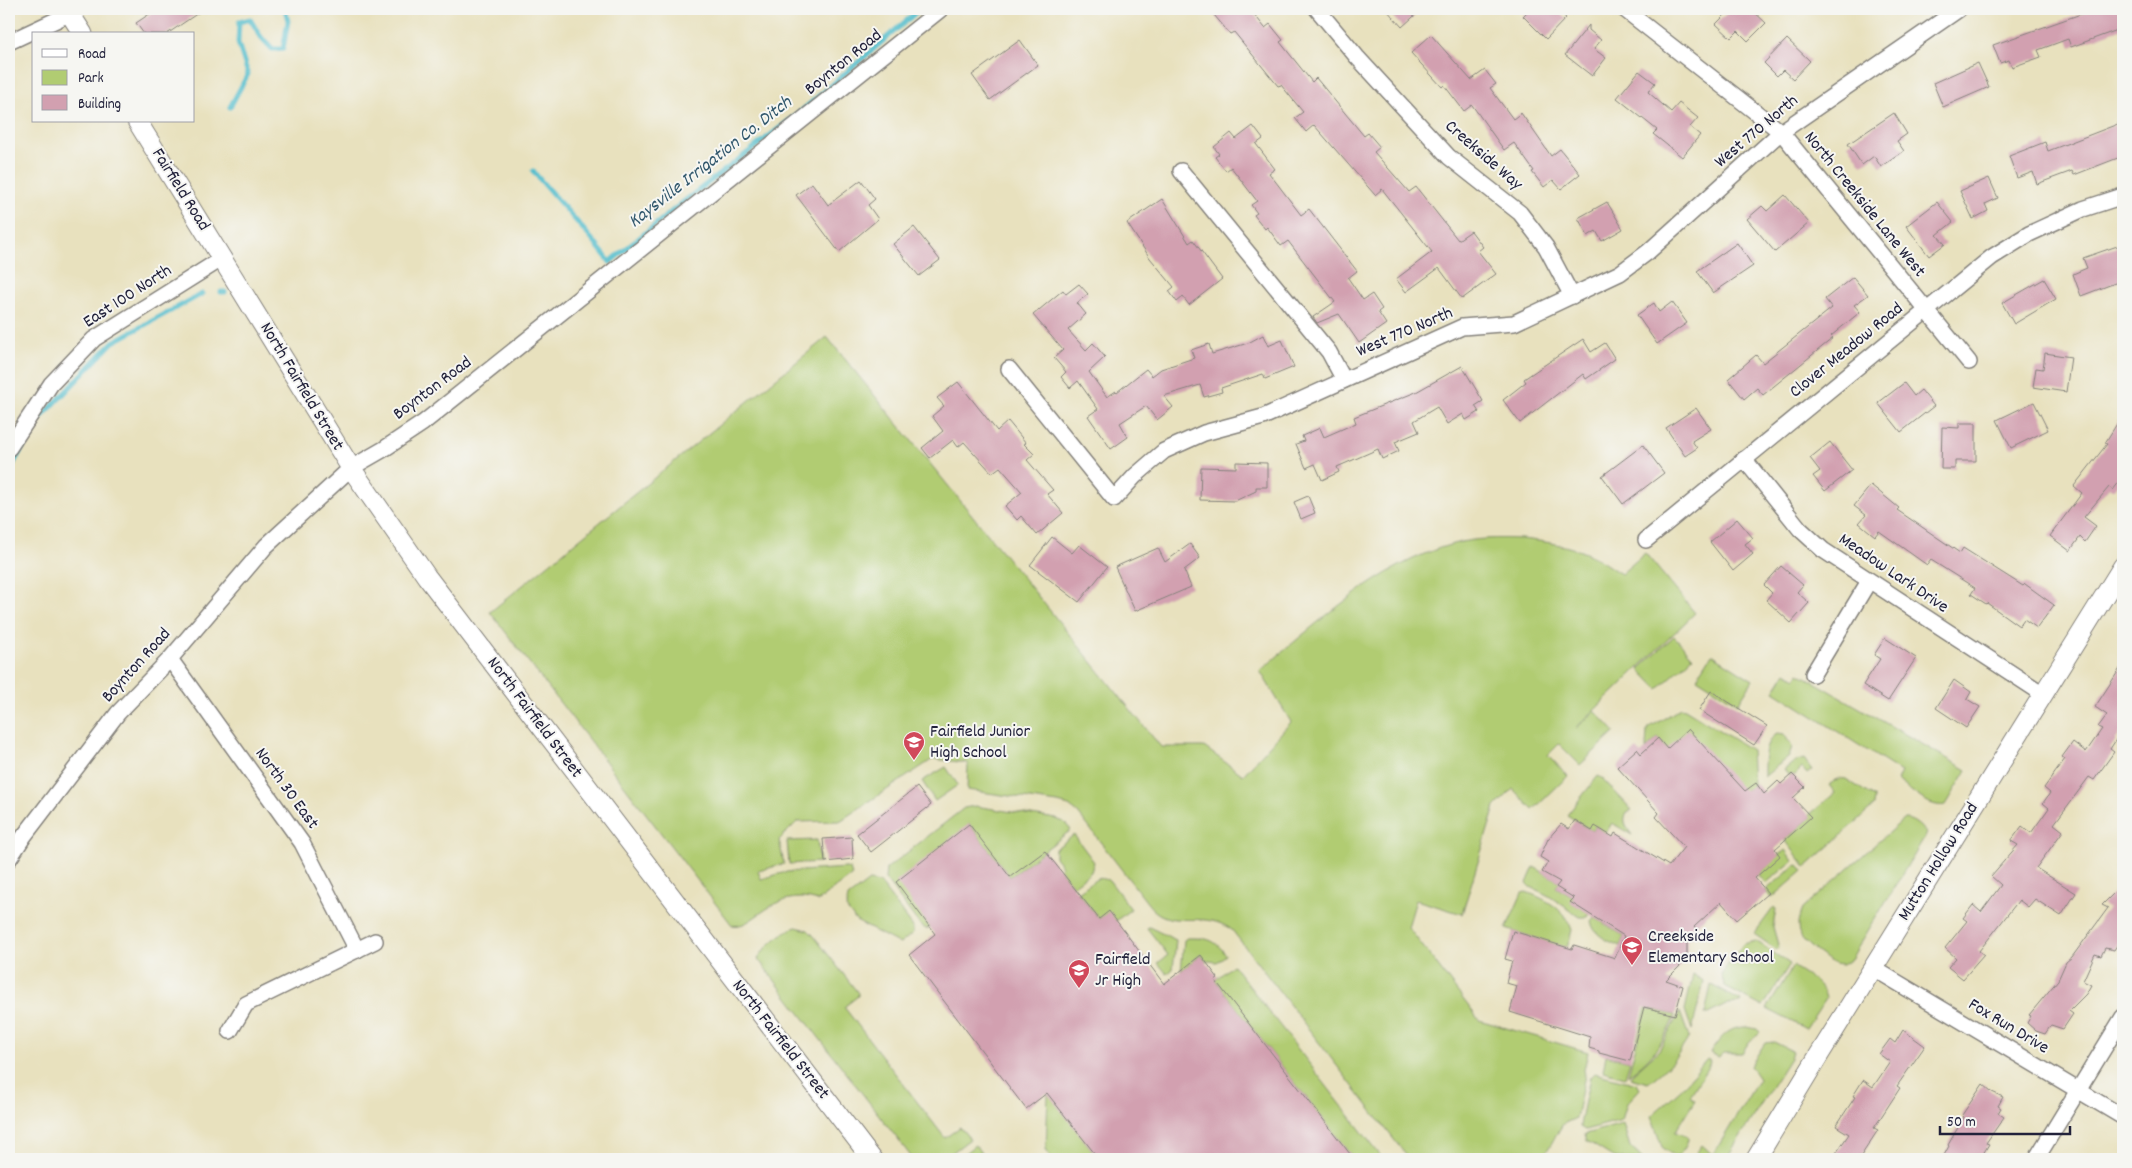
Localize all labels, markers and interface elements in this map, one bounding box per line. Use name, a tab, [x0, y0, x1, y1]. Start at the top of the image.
street label: Boynton Road	[800, 24, 888, 102]
legend	[32, 32, 195, 122]
text: Road	[78, 44, 106, 66]
text: Park	[78, 68, 104, 90]
street label: West 770 North	[1710, 89, 1804, 175]
water label: Kaysville Irrigation Co. Ditch	[623, 90, 800, 236]
text: Building	[78, 94, 121, 116]
street label: Creekside Way	[1438, 115, 1528, 197]
street label: North Creekside Lane West	[1797, 127, 1931, 284]
street label: Fairfield Road	[145, 144, 215, 236]
street label: East 100 North	[79, 259, 177, 335]
street label: Clover Meadow Road	[1785, 297, 1909, 405]
street label: West 770 North	[1353, 301, 1457, 365]
street label: North Fairfield Street	[253, 318, 349, 456]
street label: Boynton Road	[388, 351, 478, 427]
street label: Meadow Lark Drive	[1833, 528, 1953, 620]
street label: Boynton Road	[97, 623, 177, 709]
street label: North Fairfield Street	[480, 652, 588, 784]
place label: Fairfield Junior High School	[930, 720, 1030, 766]
school or university icon: Fairfield Junior High School	[902, 730, 926, 761]
street label: North 30 East	[248, 743, 324, 835]
street label: Mutton Hollow Road	[1893, 798, 1985, 926]
place label: Creekside Elementary School	[1648, 925, 1775, 971]
school or university icon: Creekside Elementary School	[1620, 935, 1644, 966]
place label: Fairfield Jr High	[1095, 948, 1150, 994]
school or university icon: Fairfield Jr High	[1067, 958, 1091, 989]
street label: North Fairfield Street	[725, 975, 835, 1105]
street label: Fox Run Drive	[1963, 993, 2053, 1061]
scale bar	[1940, 1103, 2070, 1135]
text: 50 m	[1947, 1112, 1976, 1134]

